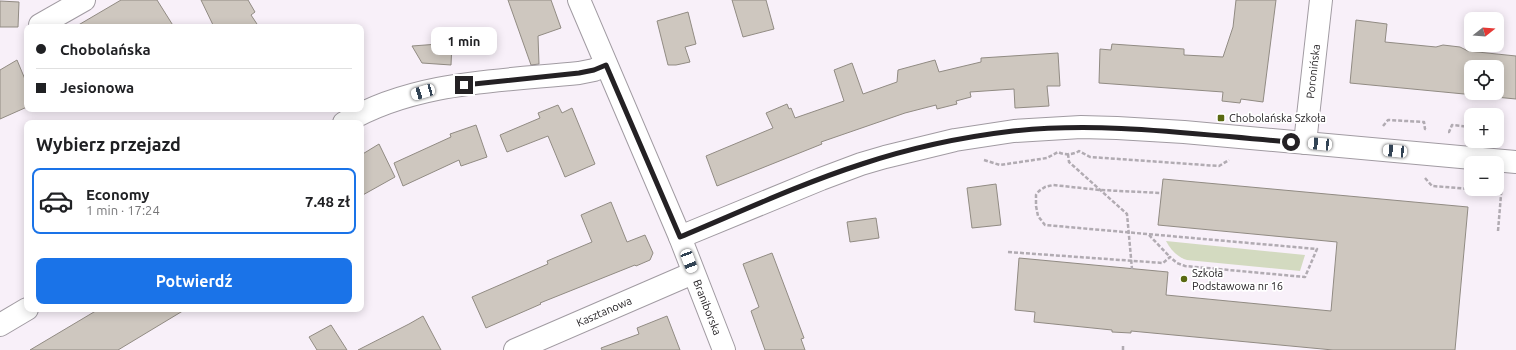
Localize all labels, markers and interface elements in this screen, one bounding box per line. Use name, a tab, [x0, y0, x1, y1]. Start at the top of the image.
north arrow	[1464, 12, 1504, 52]
map controls	[1464, 12, 1504, 196]
callout: 1 min	[431, 27, 497, 55]
text: 1 min	[448, 34, 480, 48]
text: Chobolańska	[60, 41, 151, 58]
street label: Poronińska	[1304, 44, 1322, 99]
button: locate	[1464, 60, 1504, 100]
route end	[455, 76, 473, 94]
text: Jesionowa	[60, 79, 134, 96]
car	[410, 83, 436, 101]
button: +	[1464, 108, 1504, 148]
place label: Chobolańska Szkoła	[1229, 112, 1326, 124]
marker: Chobolańska Szkoła	[1216, 113, 1226, 123]
route start	[1282, 133, 1300, 151]
text: Wybierz przejazd	[36, 134, 181, 154]
car	[1308, 137, 1332, 151]
car	[1383, 144, 1407, 158]
button: −	[1464, 156, 1504, 196]
icon: car	[38, 183, 74, 219]
text: Economy	[86, 186, 150, 203]
text: 7.48 zł	[305, 193, 350, 210]
text: 1 min · 17:24	[86, 203, 160, 217]
car	[679, 248, 699, 274]
button: Potwierdź	[36, 258, 352, 304]
place label: Szkoła Podstawowa nr 16	[1192, 267, 1283, 292]
marker: Szkoła Podstawowa nr 16	[1179, 274, 1189, 284]
street label: Braniborska	[691, 278, 724, 337]
street label: Kasztanowa	[575, 294, 634, 329]

